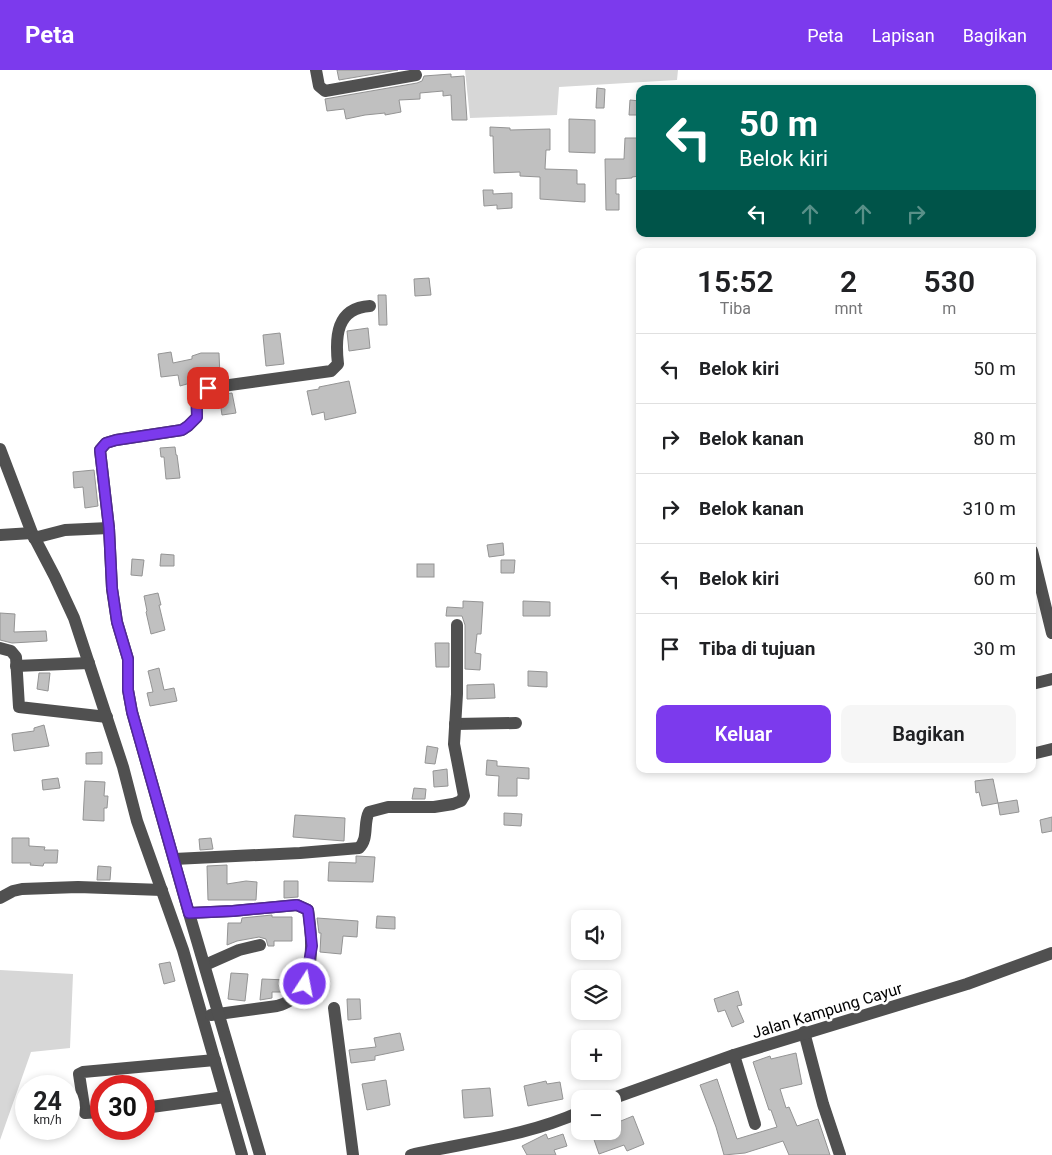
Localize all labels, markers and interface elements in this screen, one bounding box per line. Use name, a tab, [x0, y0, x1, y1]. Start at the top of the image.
text: Peta	[25, 21, 74, 49]
text: Peta	[807, 25, 844, 46]
text: Lapisan	[872, 25, 935, 46]
text: Bagikan	[963, 25, 1027, 46]
text: 50 m	[739, 104, 818, 145]
icon: left	[656, 105, 721, 170]
text: Belok kiri	[739, 146, 828, 171]
icon: left	[743, 200, 771, 228]
icon: ahead	[796, 200, 824, 228]
icon: ahead	[849, 200, 877, 228]
icon: right	[902, 200, 930, 228]
text: 15:52	[697, 264, 774, 299]
text: 2	[840, 264, 857, 299]
text: 530	[924, 264, 975, 299]
text: Tiba	[720, 299, 751, 318]
text: mnt	[835, 299, 863, 318]
text: m	[942, 299, 956, 318]
icon: left	[656, 355, 684, 383]
text: Belok kiri	[699, 357, 779, 380]
text: 50 m	[973, 357, 1016, 380]
pin	[187, 367, 229, 409]
icon: arrive	[194, 374, 222, 402]
icon: right	[656, 425, 684, 453]
text: Belok kanan	[699, 427, 804, 450]
text: 80 m	[973, 427, 1016, 450]
icon: right	[656, 495, 684, 523]
text: Belok kanan	[699, 497, 804, 520]
text: 310 m	[963, 497, 1016, 520]
icon: left	[656, 565, 684, 593]
text: Belok kiri	[699, 567, 779, 590]
text: 60 m	[973, 567, 1016, 590]
icon: arrive	[656, 635, 684, 663]
text: Tiba di tujuan	[699, 637, 815, 660]
text: 30 m	[973, 637, 1016, 660]
button: Keluar	[656, 705, 831, 763]
button: Bagikan	[841, 705, 1016, 763]
map controls	[571, 910, 621, 1140]
button: sound	[571, 910, 621, 960]
position arrow	[278, 957, 330, 1009]
button: layers	[571, 970, 621, 1020]
street label: Jalan Kampung Cayur	[750, 978, 905, 1042]
button: +	[571, 1030, 621, 1080]
speed limit sign: 30	[90, 1075, 155, 1140]
text: 24	[33, 1087, 62, 1116]
button: −	[571, 1090, 621, 1140]
text: km/h	[33, 1113, 62, 1127]

